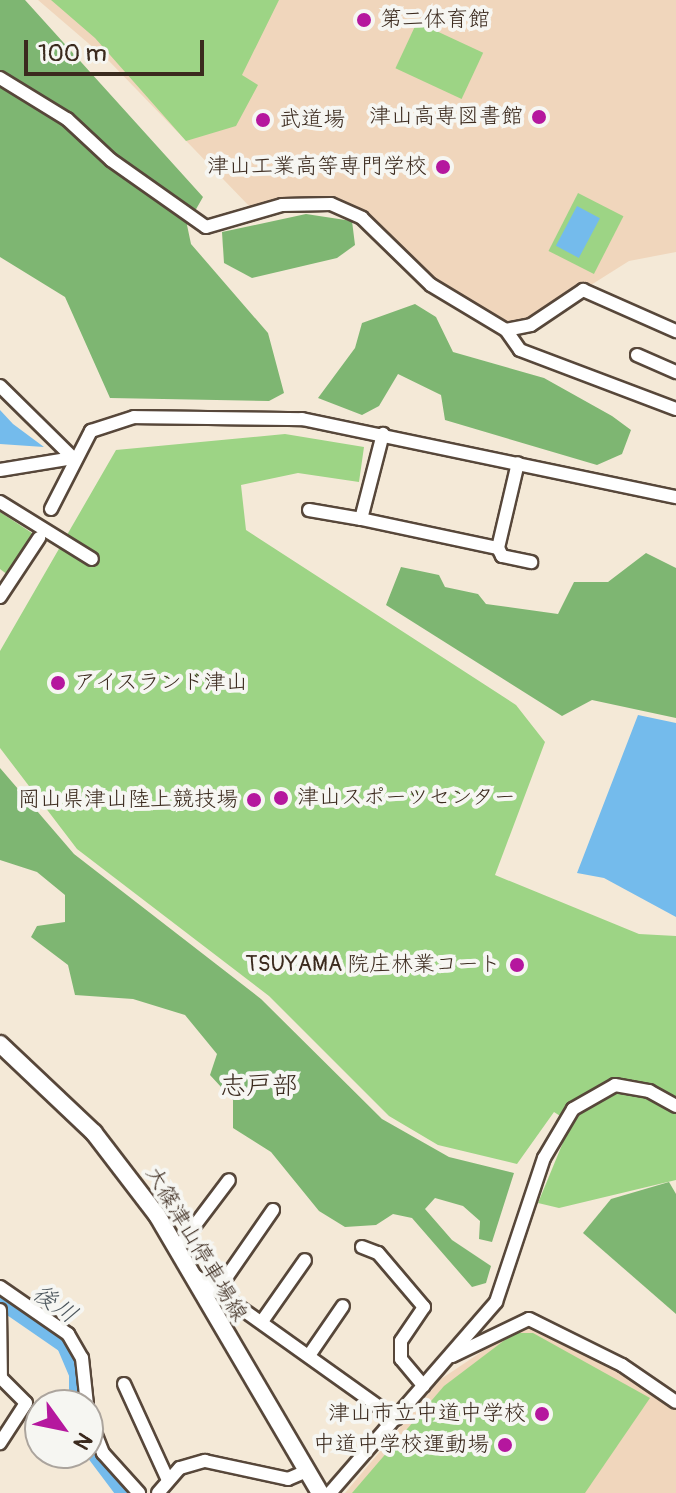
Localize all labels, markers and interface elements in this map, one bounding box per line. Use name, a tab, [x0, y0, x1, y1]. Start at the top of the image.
place label: 第二体育館	[380, 7, 490, 33]
marker: 第二体育館	[355, 11, 373, 29]
scale bar	[28, 24, 208, 74]
text: 100 m	[38, 39, 107, 68]
place label: 津山高専図書館	[369, 104, 523, 130]
place label: 武道場	[279, 107, 345, 133]
marker: 津山高専図書館	[530, 108, 548, 126]
marker: 武道場	[254, 111, 272, 129]
place label: 津山工業高等専門学校	[207, 154, 427, 180]
marker: 津山工業高等専門学校	[434, 158, 452, 176]
place label: アイスランド津山	[74, 670, 250, 696]
marker: アイスランド津山	[49, 674, 67, 692]
place label: 津山スポーツセンター	[297, 785, 517, 811]
place label: 岡山県津山陸上競技場	[18, 787, 238, 813]
marker: 津山スポーツセンター	[272, 789, 290, 807]
marker: 岡山県津山陸上競技場	[245, 791, 263, 809]
place label: TSUYAMA 院庄林業コート	[245, 952, 501, 978]
marker: TSUYAMA 院庄林業コート	[508, 956, 526, 974]
district label: 志戸部	[220, 1071, 298, 1103]
street label: 大篠津山停車場線	[139, 1162, 253, 1326]
water label: 後川	[27, 1278, 83, 1330]
north arrow	[24, 1389, 104, 1469]
place label: 津山市立中道中学校	[328, 1401, 526, 1427]
marker: 津山市立中道中学校	[533, 1405, 551, 1423]
text: N	[67, 1427, 98, 1455]
place label: 中道中学校運動場	[313, 1432, 489, 1458]
marker: 中道中学校運動場	[496, 1436, 514, 1454]

